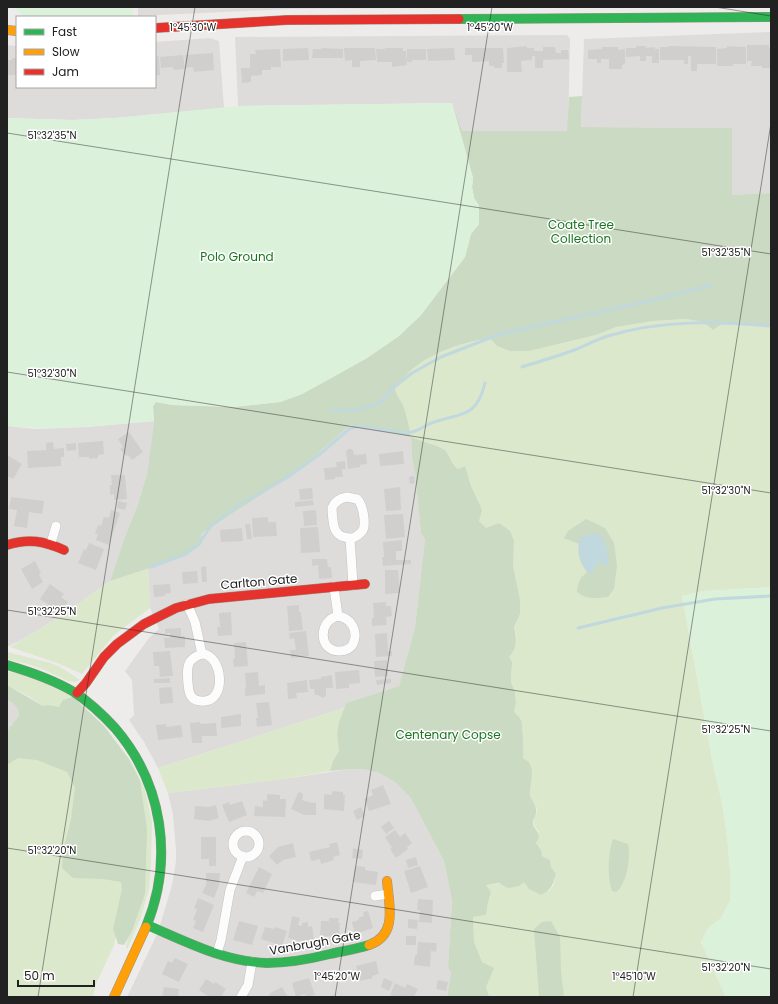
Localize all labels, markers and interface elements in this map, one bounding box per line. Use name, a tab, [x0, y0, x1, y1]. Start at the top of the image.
legend	[16, 16, 156, 88]
text: 1°45'30"W	[170, 20, 216, 35]
text: 1°45'20"W	[467, 20, 513, 35]
text: Fast	[52, 23, 77, 40]
text: Slow	[52, 43, 80, 60]
text: Jam	[52, 63, 79, 80]
text: 51°32'35"N	[28, 128, 76, 143]
park label: Coate Tree Collection	[548, 216, 614, 247]
text: 51°32'35"N	[702, 245, 750, 260]
park label: Polo Ground	[200, 248, 274, 265]
text: 51°32'30"N	[28, 366, 76, 381]
text: 51°32'30"N	[702, 483, 750, 498]
street label: Carlton Gate	[220, 570, 298, 593]
text: 51°32'25"N	[28, 604, 76, 619]
text: 51°32'25"N	[702, 722, 750, 737]
park label: Centenary Copse	[395, 726, 501, 743]
text: 51°32'20"N	[28, 843, 76, 858]
street label: Vanbrugh Gate	[268, 926, 362, 959]
text: 51°32'20"N	[702, 960, 750, 975]
scale bar	[18, 962, 94, 988]
text: 50 m	[24, 967, 55, 984]
text: 1°45'20"W	[314, 969, 360, 984]
text: 1°45'10"W	[612, 969, 656, 984]

